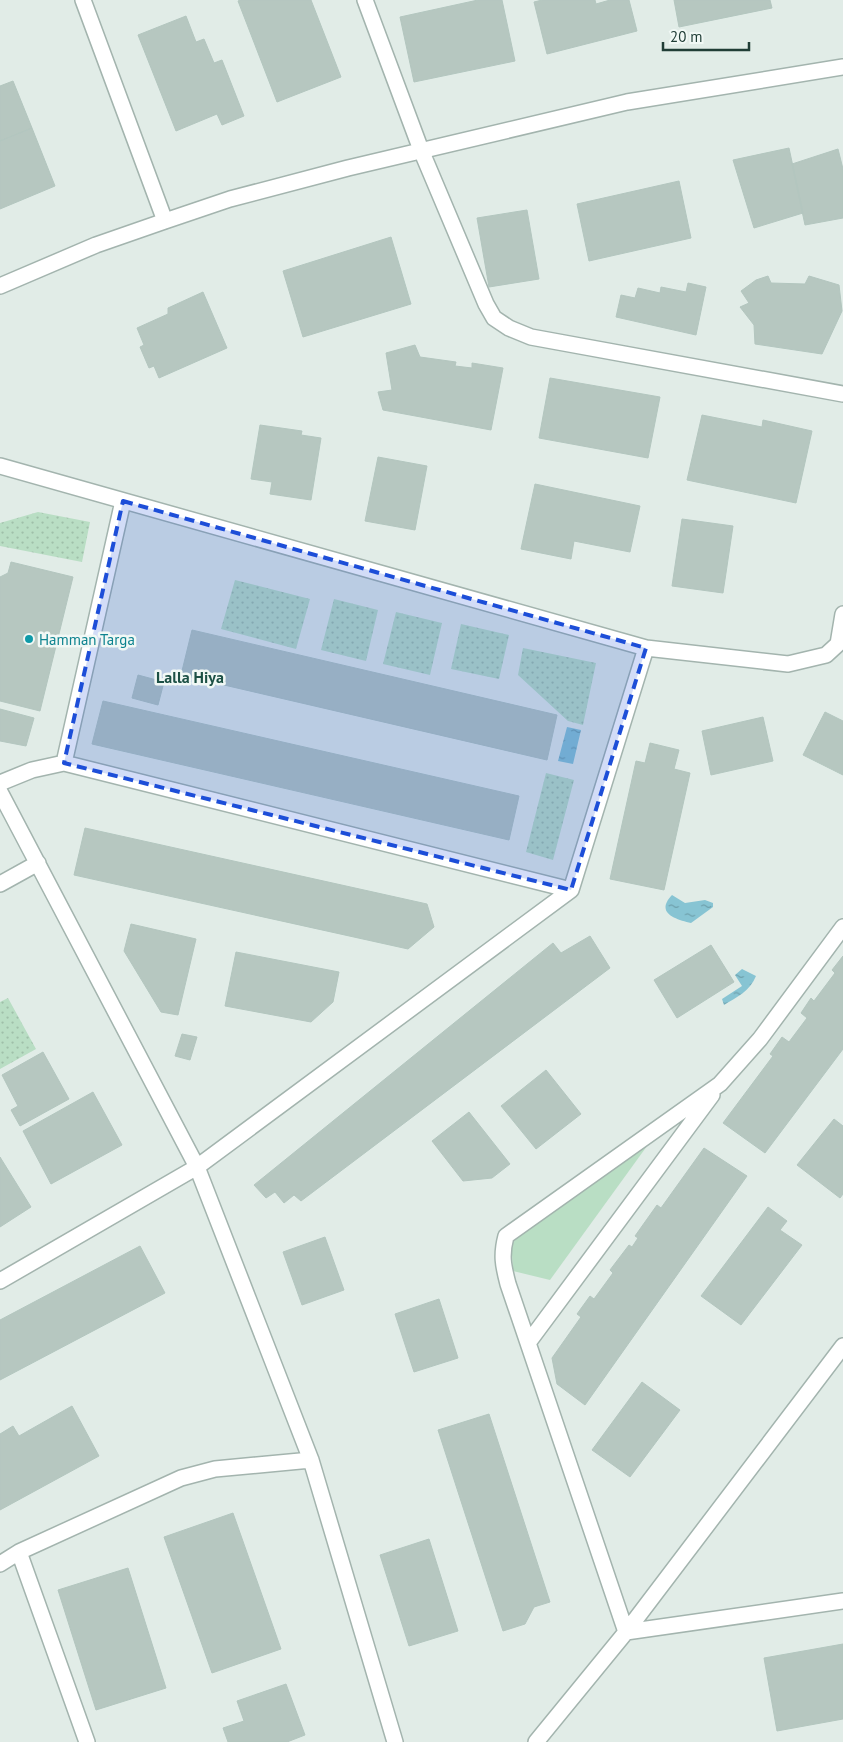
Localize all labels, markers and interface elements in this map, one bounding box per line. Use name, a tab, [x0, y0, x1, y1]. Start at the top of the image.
scale bar	[663, 20, 749, 52]
text: 20 m	[670, 27, 703, 46]
place label: Hamman Targa	[39, 630, 135, 649]
marker: Hamman Targa	[23, 633, 35, 645]
district label: Lalla Hiya	[156, 667, 224, 687]

